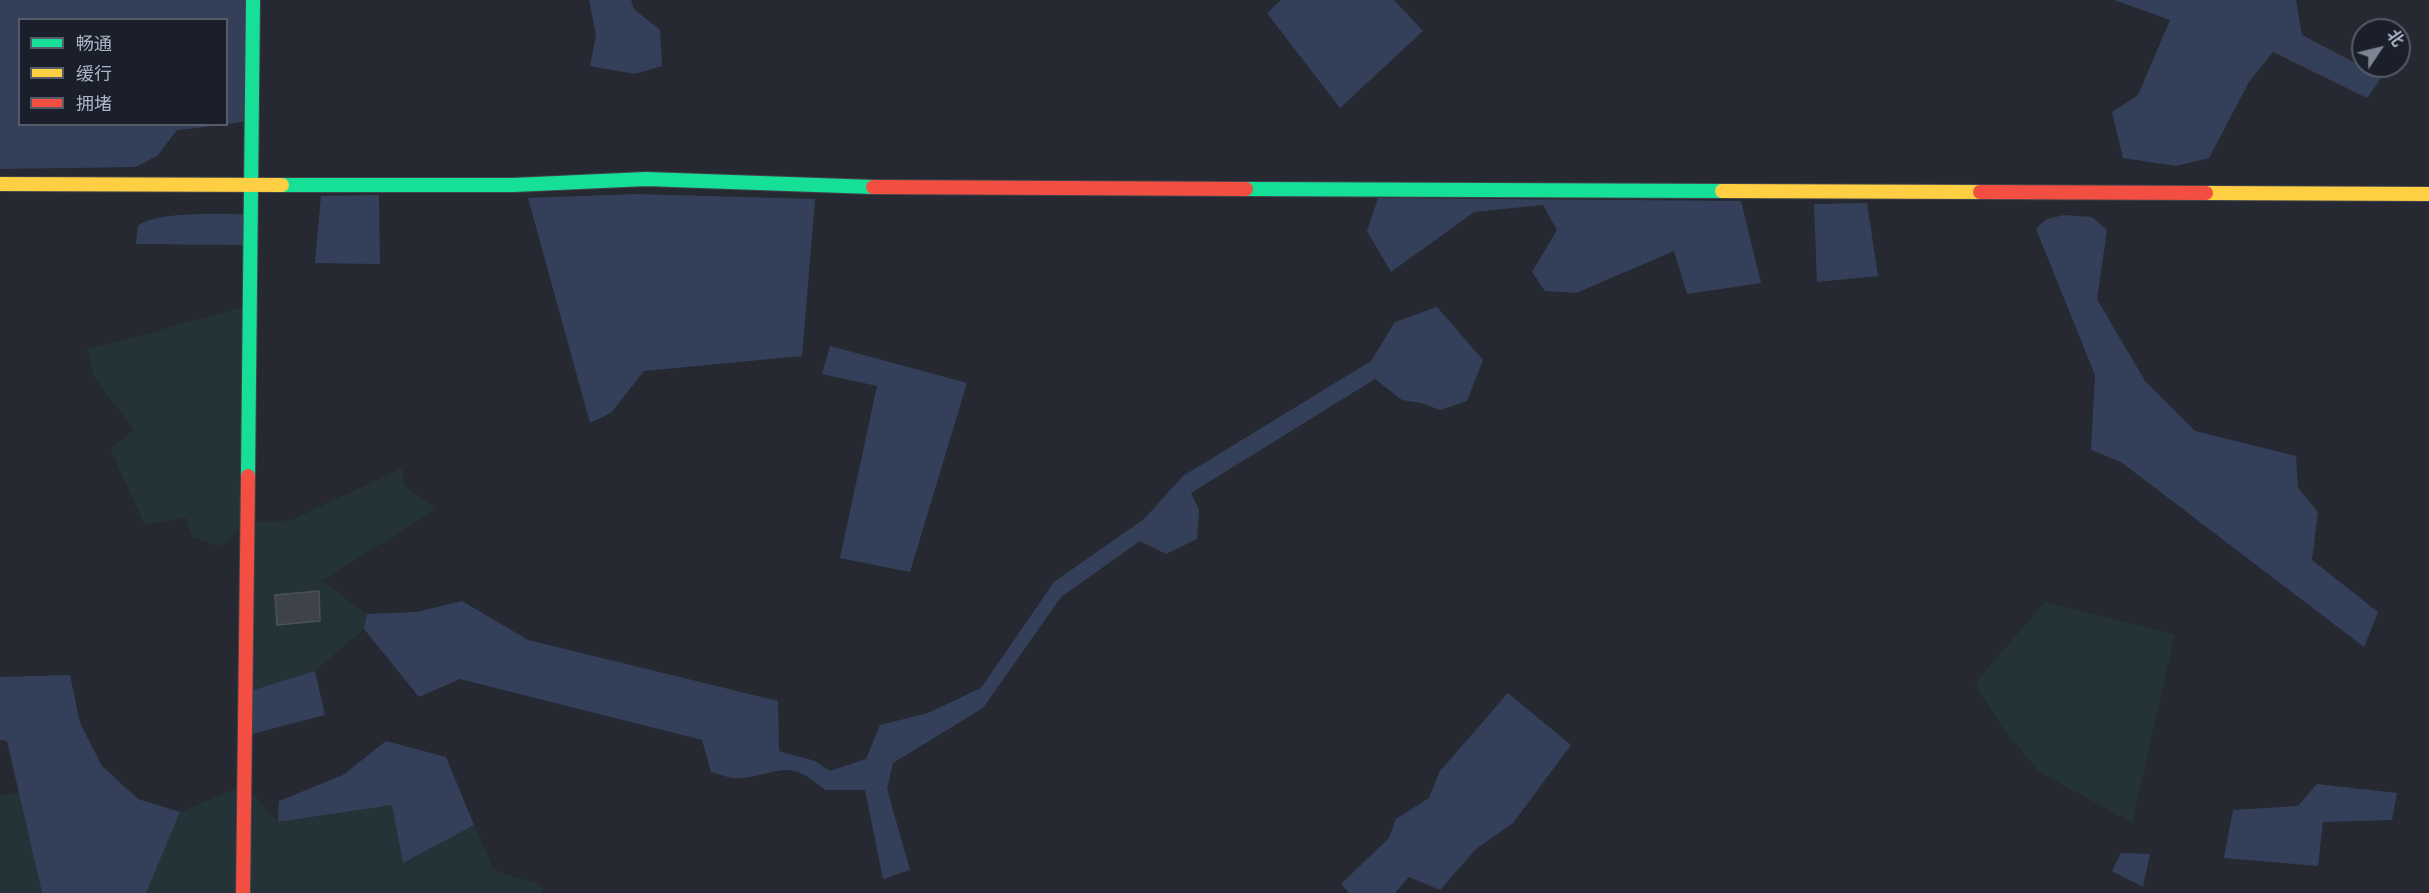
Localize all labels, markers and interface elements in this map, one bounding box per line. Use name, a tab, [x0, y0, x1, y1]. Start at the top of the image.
legend	[18, 18, 228, 126]
north arrow	[2351, 18, 2411, 78]
text: 北	[2381, 27, 2407, 51]
text: 畅通	[76, 34, 112, 57]
text: 缓行	[76, 64, 112, 87]
text: 拥堵	[76, 94, 112, 117]

